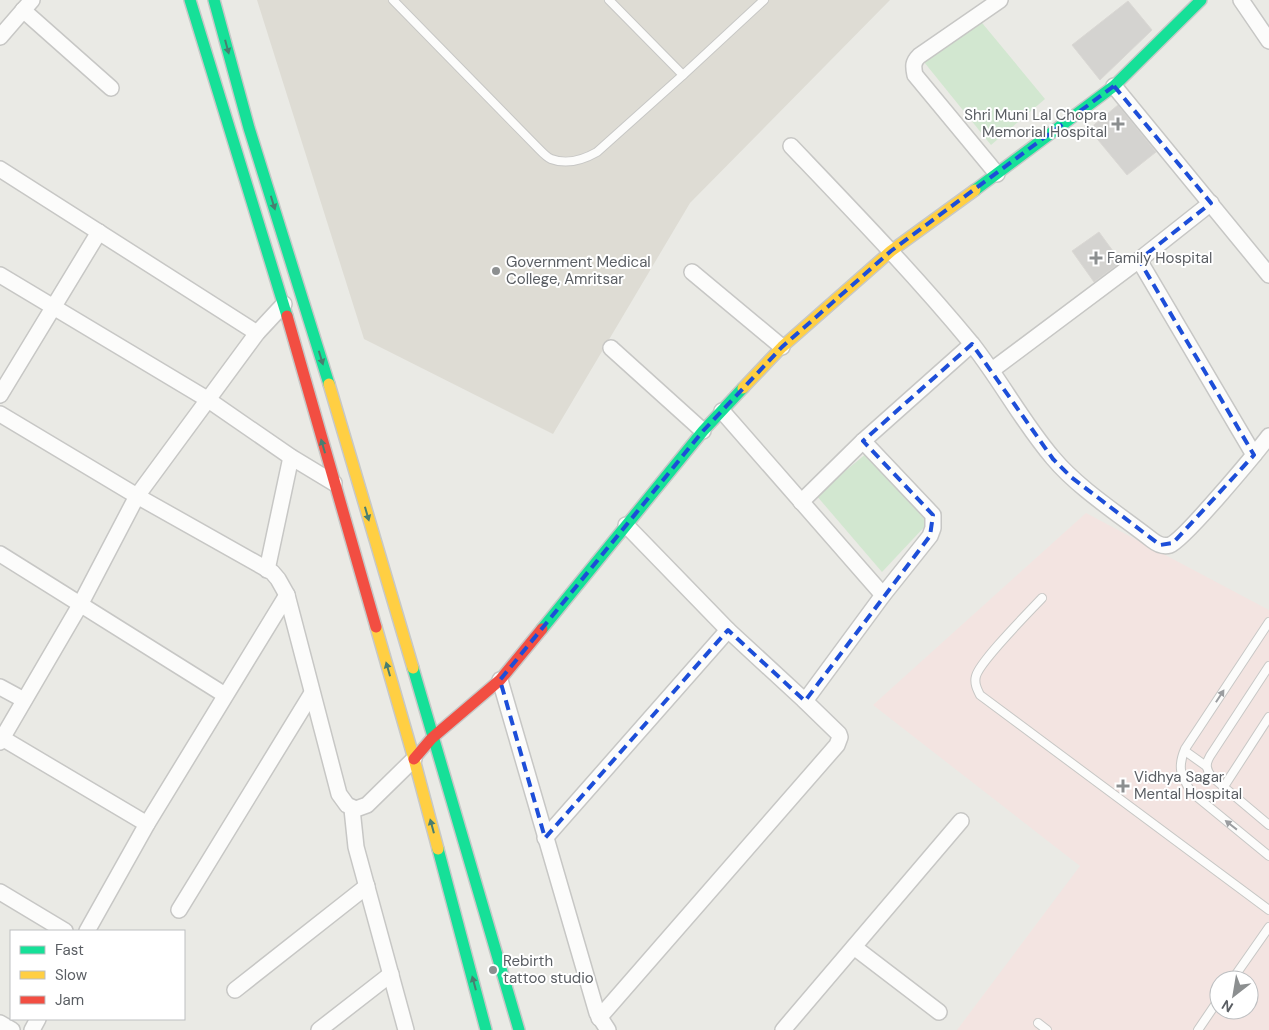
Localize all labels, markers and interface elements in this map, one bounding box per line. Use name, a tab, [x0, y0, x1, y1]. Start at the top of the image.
one-way arrow	[223, 39, 231, 55]
place label: Shri Muni Lal Chopra Memorial Hospital	[964, 105, 1107, 142]
marker: Shri Muni Lal Chopra Memorial Hospital	[1111, 117, 1125, 131]
one-way arrow	[269, 196, 277, 211]
place label: Family Hospital	[1107, 248, 1212, 268]
marker: Family Hospital	[1089, 251, 1103, 265]
place label: Government Medical College, Amritsar	[506, 252, 651, 289]
marker: Government Medical College, Amritsar	[490, 265, 502, 277]
one-way arrow	[318, 351, 326, 366]
one-way arrow	[319, 438, 327, 453]
one-way arrow	[363, 506, 371, 522]
one-way arrow	[384, 662, 392, 677]
one-way arrow	[1216, 689, 1225, 702]
place label: Vidhya Sagar Mental Hospital	[1134, 767, 1242, 804]
marker: Vidhya Sagar Mental Hospital	[1116, 779, 1130, 793]
one-way arrow	[428, 818, 436, 833]
one-way arrow	[1225, 820, 1238, 831]
legend	[10, 930, 185, 1020]
text: Fast	[55, 940, 84, 960]
place label: Rebirth tattoo studio	[503, 951, 594, 988]
marker: Rebirth tattoo studio	[487, 964, 499, 976]
text: Slow	[55, 965, 88, 985]
north arrow	[1209, 970, 1259, 1020]
one-way arrow	[469, 975, 477, 990]
text: Jam	[55, 990, 84, 1010]
text: N	[1218, 996, 1236, 1016]

